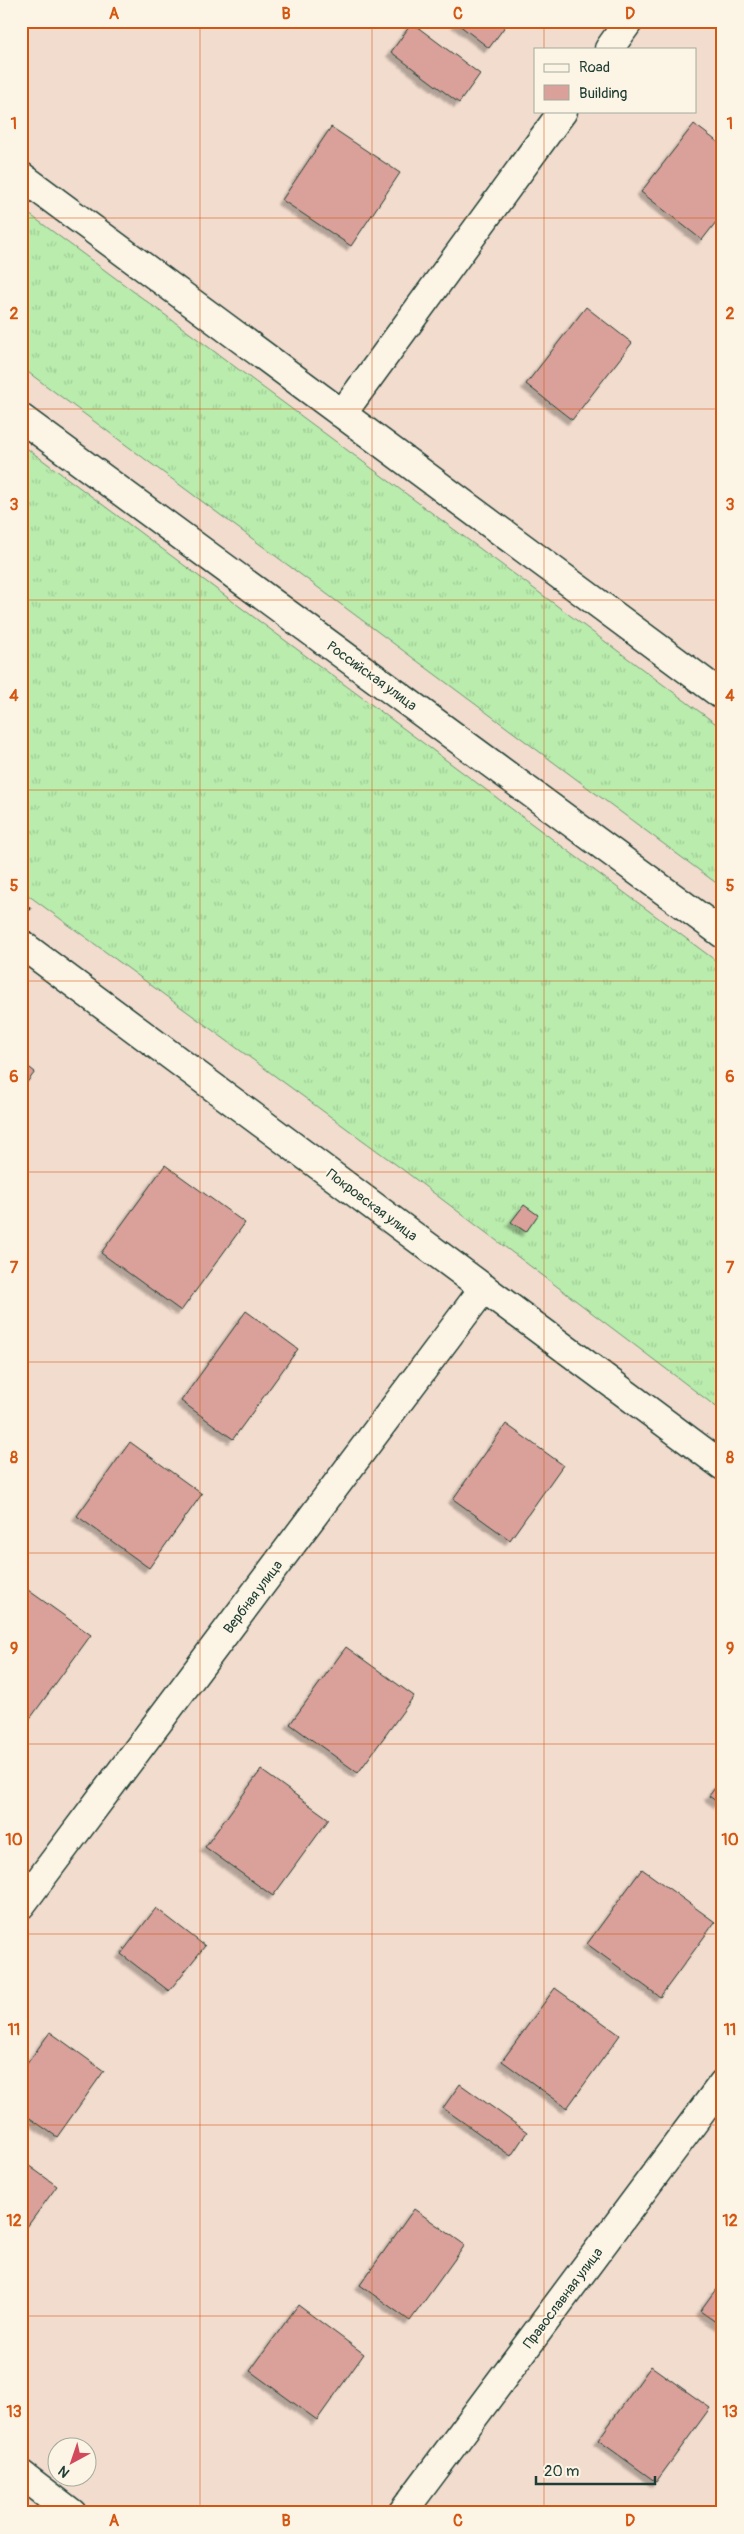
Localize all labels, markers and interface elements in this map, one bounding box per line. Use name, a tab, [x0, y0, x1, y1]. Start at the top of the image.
text: A	[109, 4, 120, 24]
text: B	[281, 4, 291, 24]
text: C	[453, 4, 463, 24]
text: D	[625, 4, 635, 24]
legend	[534, 48, 696, 112]
text: Road	[579, 58, 610, 77]
text: Building	[579, 84, 627, 103]
text: 1	[11, 114, 17, 134]
text: 1	[727, 114, 733, 134]
text: 2	[10, 304, 19, 324]
text: 2	[726, 304, 735, 324]
text: 3	[10, 495, 19, 515]
text: 3	[726, 495, 735, 515]
street label: Российская улица	[324, 638, 420, 714]
text: 4	[9, 686, 19, 706]
text: 4	[725, 686, 735, 706]
text: 5	[10, 876, 19, 896]
text: 5	[726, 876, 735, 896]
text: 6	[9, 1067, 19, 1087]
text: 6	[725, 1067, 735, 1087]
street label: Покровская улица	[323, 1165, 421, 1245]
text: 7	[10, 1258, 19, 1278]
text: 7	[726, 1258, 735, 1278]
text: 8	[10, 1448, 18, 1468]
text: 8	[726, 1448, 734, 1468]
street label: Вербная улица	[220, 1557, 286, 1637]
text: 9	[10, 1639, 18, 1659]
text: 9	[726, 1639, 734, 1659]
text: 10	[5, 1830, 23, 1850]
text: 10	[721, 1830, 739, 1850]
text: 11	[8, 2020, 20, 2040]
text: 11	[724, 2020, 736, 2040]
text: 12	[6, 2211, 22, 2231]
text: 12	[722, 2211, 738, 2231]
street label: Православная улица	[520, 2244, 606, 2352]
text: 13	[6, 2402, 22, 2422]
text: 13	[722, 2402, 738, 2422]
north arrow	[48, 2436, 98, 2486]
scale bar	[536, 2454, 655, 2486]
text: N	[55, 2462, 73, 2481]
text: 20 m	[544, 2462, 579, 2481]
text: A	[109, 2511, 120, 2531]
text: B	[281, 2511, 291, 2531]
text: C	[453, 2511, 463, 2531]
text: D	[625, 2511, 635, 2531]

